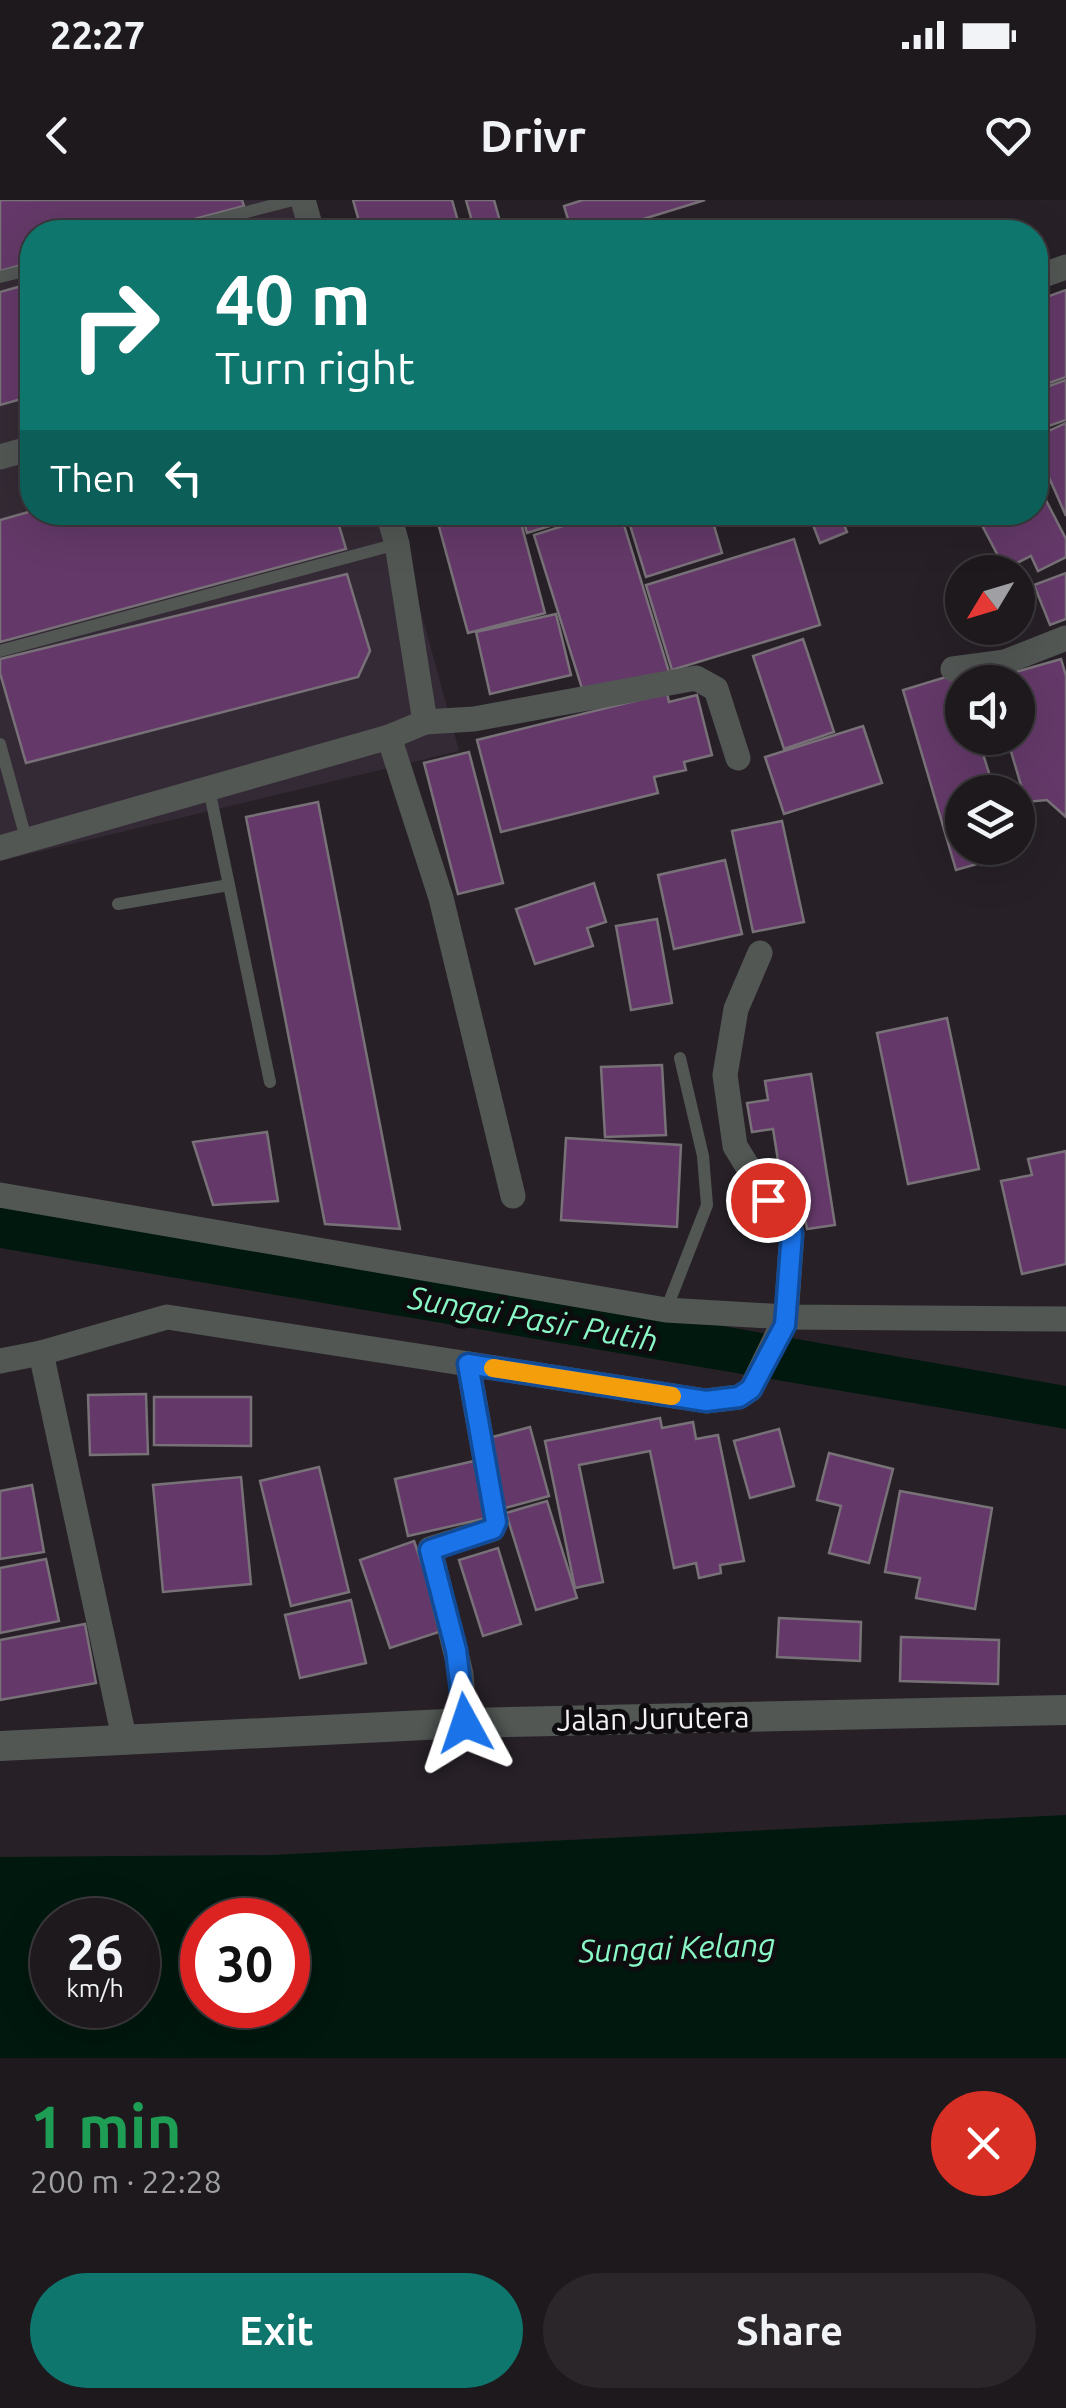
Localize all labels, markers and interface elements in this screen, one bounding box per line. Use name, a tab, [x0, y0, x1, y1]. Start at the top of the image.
text: 22:27	[50, 14, 145, 56]
icon: back	[30, 108, 85, 163]
icon: heart	[981, 108, 1036, 163]
text: Drivr	[480, 110, 586, 161]
icon: right	[50, 260, 180, 390]
text: 40 m	[215, 260, 371, 338]
text: Turn right	[215, 342, 415, 393]
icon: left	[156, 450, 211, 505]
text: Then	[50, 457, 136, 499]
north arrow	[945, 555, 1035, 645]
map controls	[945, 555, 1035, 865]
button: sound	[945, 665, 1035, 755]
button: layers	[945, 775, 1035, 865]
pin	[726, 1158, 811, 1243]
icon: arrive	[741, 1173, 796, 1228]
water label: Sungai Pasir Putih	[405, 1278, 661, 1358]
position arrow	[413, 1671, 517, 1775]
street label: Jalan Jurutera	[556, 1699, 750, 1737]
speed limit sign: 30	[180, 1898, 310, 2028]
text: 26	[67, 1923, 123, 1979]
water label: Sungai Kelang	[577, 1926, 776, 1968]
text: km/h	[66, 1974, 124, 2002]
button: close	[931, 2091, 1036, 2196]
text: 1 min	[30, 2092, 182, 2159]
text: 200 m · 22:28	[30, 2163, 222, 2199]
button: Exit	[30, 2273, 523, 2388]
button: Share	[543, 2273, 1036, 2388]

